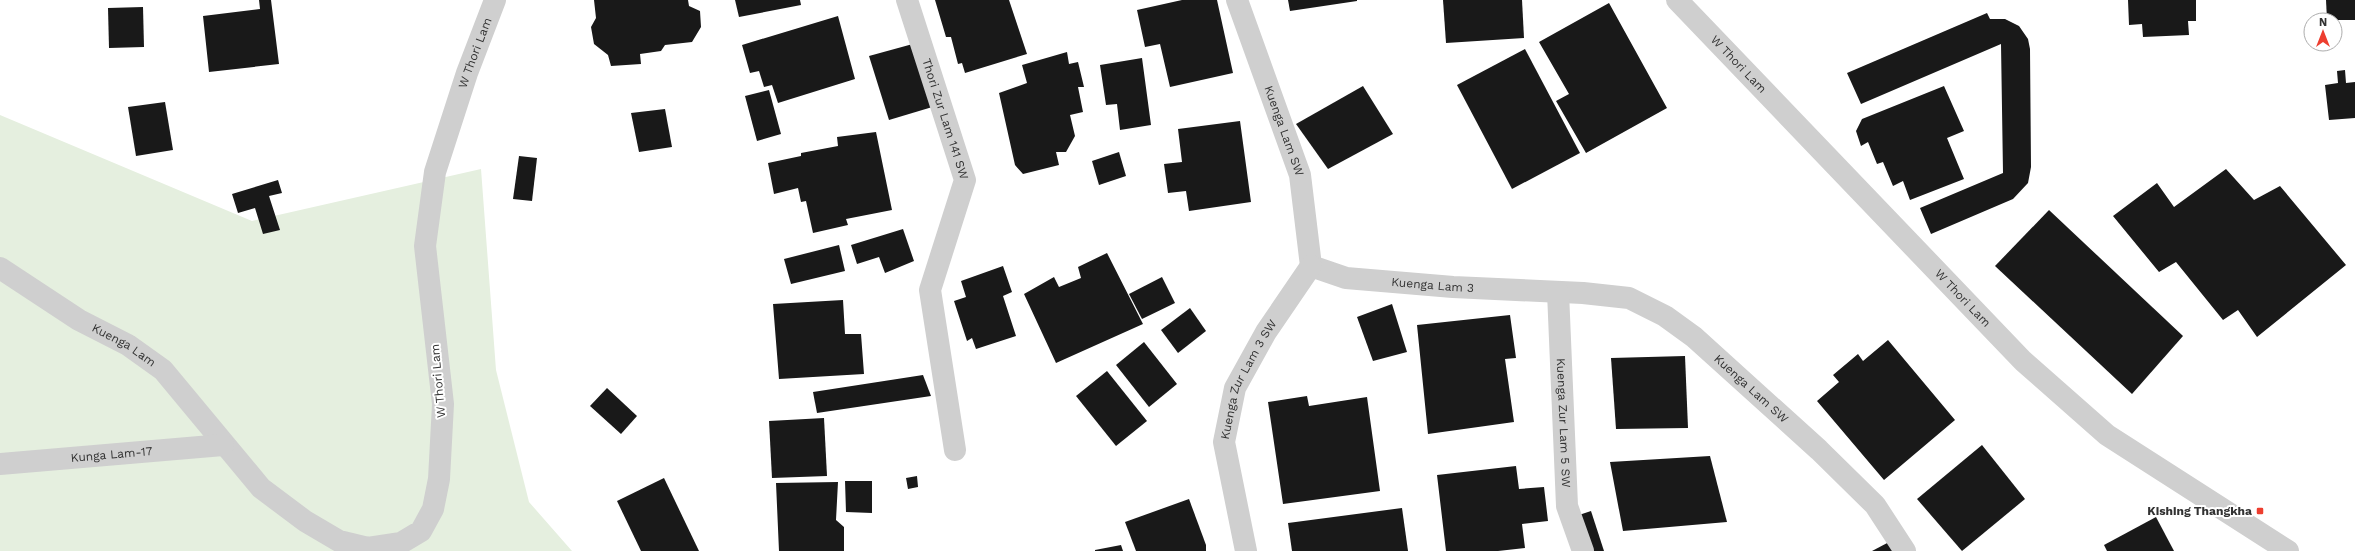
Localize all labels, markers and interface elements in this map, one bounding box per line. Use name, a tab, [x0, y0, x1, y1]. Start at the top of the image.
north arrow	[2303, 12, 2343, 52]
street label: W Thori Lam	[456, 16, 495, 90]
text: N	[2319, 16, 2327, 29]
street label: W Thori Lam	[1708, 33, 1769, 96]
street label: Thori Zur Lam 141 SW	[919, 57, 972, 182]
street label: Kuenga Lam SW	[1261, 84, 1307, 178]
street label: W Thori Lam	[1932, 266, 1994, 330]
street label: Kuenga Lam 3	[1391, 275, 1474, 295]
street label: Kuenga Zur Lam 3 SW	[1218, 317, 1280, 440]
street label: Kuenga Lam	[90, 321, 158, 369]
street label: W Thori Lam	[428, 343, 448, 419]
street label: Kuenga Lam SW	[1711, 352, 1792, 426]
street label: Kuenga Zur Lam 5 SW	[1554, 358, 1573, 488]
street label: Kunga Lam-17	[70, 444, 153, 465]
place label: Kishing Thangkha	[2147, 504, 2252, 518]
marker: Kishing Thangkha	[2255, 506, 2265, 516]

